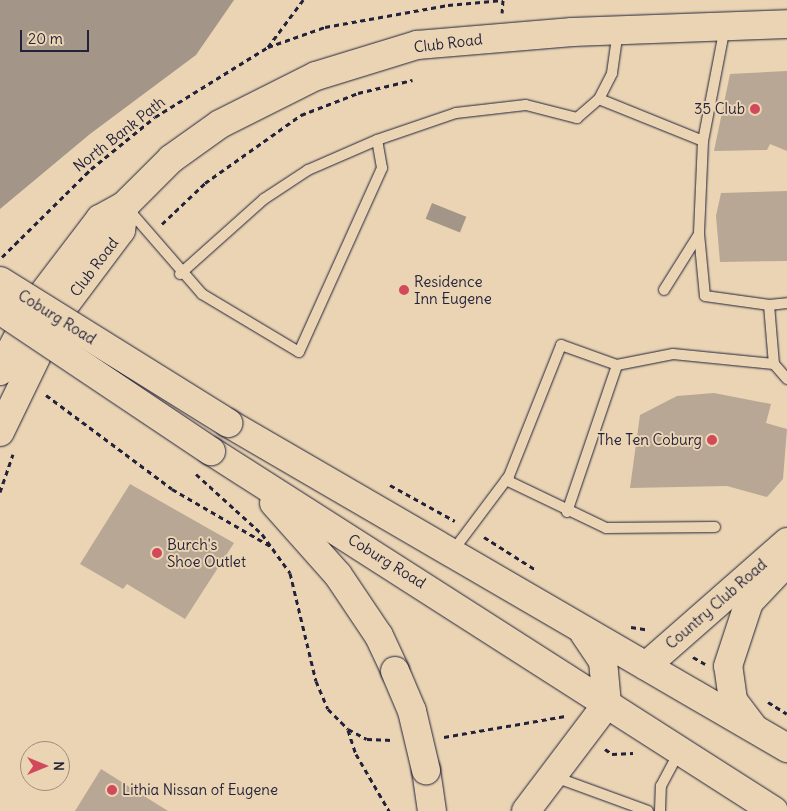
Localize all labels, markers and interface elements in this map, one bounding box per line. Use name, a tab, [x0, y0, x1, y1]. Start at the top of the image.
scale bar	[22, 20, 91, 52]
text: 20 m	[28, 29, 63, 48]
street label: Club Road	[413, 30, 483, 56]
street label: North Bank Path	[70, 93, 168, 175]
place label: 35 Club	[694, 100, 745, 118]
marker: 35 Club	[749, 103, 761, 115]
street label: Club Road	[66, 234, 122, 300]
place label: Residence Inn Eugene	[414, 272, 492, 307]
marker: Residence Inn Eugene	[398, 284, 410, 296]
street label: Coburg Road	[15, 286, 99, 348]
place label: The Ten Coburg	[597, 431, 702, 449]
marker: The Ten Coburg	[706, 434, 718, 446]
street label: Coburg Road	[345, 530, 429, 592]
place label: Burch's Shoe Outlet	[167, 535, 246, 570]
marker: Burch's Shoe Outlet	[151, 547, 163, 559]
street label: Country Club Road	[662, 555, 770, 653]
north arrow	[20, 741, 70, 791]
text: N	[50, 761, 68, 771]
place label: Lithia Nissan of Eugene	[122, 781, 278, 799]
marker: Lithia Nissan of Eugene	[106, 784, 118, 796]

